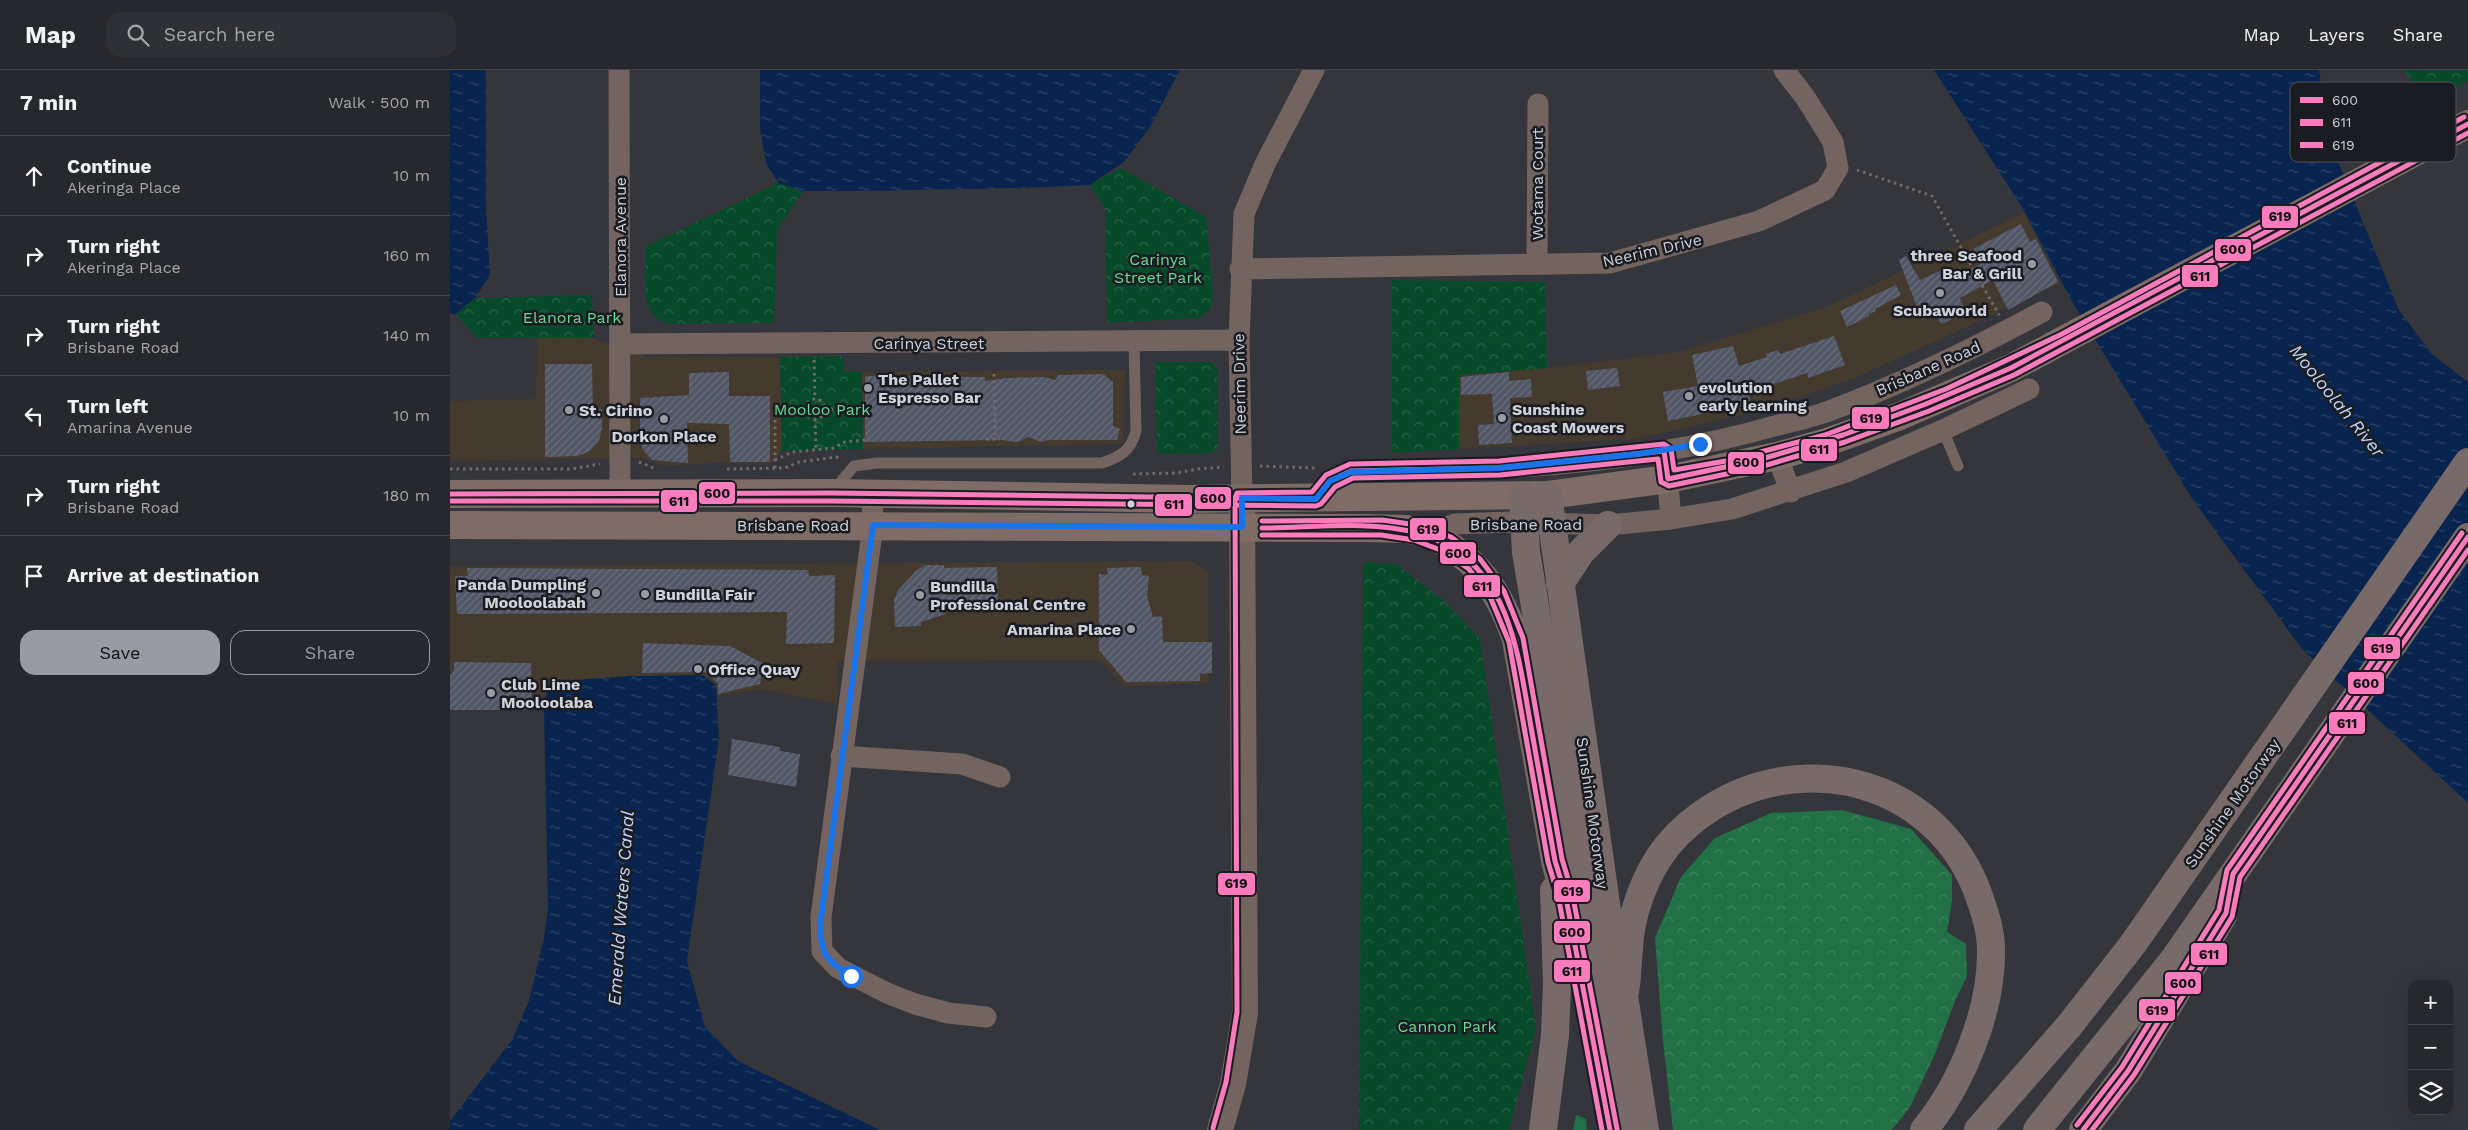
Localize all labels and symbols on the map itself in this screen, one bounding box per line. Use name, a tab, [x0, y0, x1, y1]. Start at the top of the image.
legend	[2290, 82, 2456, 162]
text: 600	[2332, 92, 2358, 108]
text: 611	[2332, 114, 2351, 130]
street label: Wotama Court	[1528, 127, 1547, 240]
text: 619	[2332, 137, 2355, 153]
street label: Elanora Avenue	[611, 177, 630, 297]
line badge: 619	[2261, 205, 2299, 229]
text: 619	[2268, 208, 2292, 224]
street label: Neerim Drive	[1601, 230, 1704, 271]
line badge: 600	[2214, 238, 2252, 262]
text: 600	[2220, 241, 2246, 257]
place label: three Seafood Bar & Grill	[1910, 246, 2023, 283]
park label: Carinya Street Park	[1114, 250, 1202, 287]
marker: three Seafood Bar & Grill	[2026, 258, 2038, 270]
line badge: 611	[2181, 264, 2219, 288]
text: 611	[2190, 268, 2210, 284]
marker: Scubaworld	[1934, 287, 1946, 299]
place label: Scubaworld	[1893, 301, 1987, 320]
park label: Elanora Park	[523, 308, 621, 327]
street label: Neerim Drive	[1229, 333, 1250, 435]
street label: Carinya Street	[874, 334, 985, 353]
street label: Brisbane Road	[1873, 337, 1983, 400]
water label: Mooloolah River	[2286, 340, 2390, 462]
place label: The Pallet Espresso Bar	[878, 370, 981, 407]
place label: evolution early learning	[1699, 378, 1807, 415]
marker: The Pallet Espresso Bar	[862, 382, 874, 394]
marker: evolution early learning	[1683, 390, 1695, 402]
park label: Mooloo Park	[774, 400, 870, 419]
place label: Sunshine Coast Mowers	[1512, 400, 1625, 437]
place label: St. Cirino	[579, 401, 653, 420]
marker: St. Cirino	[563, 404, 575, 416]
line badge: 619	[1851, 406, 1890, 430]
text: 619	[1859, 410, 1883, 426]
marker: Sunshine Coast Mowers	[1496, 412, 1508, 424]
marker: Dorkon Place	[658, 413, 670, 425]
place label: Dorkon Place	[611, 427, 717, 446]
route end	[1689, 433, 1712, 456]
line badge: 611	[1800, 438, 1838, 462]
text: 611	[1809, 441, 1829, 457]
line badge: 600	[1727, 451, 1765, 475]
text: 600	[1733, 454, 1759, 470]
line badge: 600	[698, 481, 736, 505]
text: 600	[704, 485, 730, 501]
line badge: 600	[1194, 486, 1232, 510]
line badge: 611	[660, 489, 698, 513]
text: 600	[1200, 490, 1226, 506]
text: 611	[669, 493, 689, 509]
line badge: 611	[1154, 493, 1193, 517]
text: 611	[1164, 496, 1184, 512]
unlabelled marker	[1126, 499, 1136, 509]
street label: Brisbane Road	[1470, 515, 1582, 534]
street label: Brisbane Road	[737, 516, 849, 535]
line badge: 619	[1409, 517, 1447, 541]
text: 619	[1416, 521, 1440, 537]
line badge: 600	[1439, 541, 1477, 565]
text: 600	[1445, 545, 1471, 561]
line badge: 611	[1463, 574, 1501, 598]
place label: Panda Dumpling Mooloolabah	[457, 575, 586, 612]
place label: Bundilla Professional Centre	[930, 577, 1086, 614]
text: 611	[1472, 578, 1492, 594]
place label: Bundilla Fair	[655, 585, 755, 604]
marker: Panda Dumpling Mooloolabah	[590, 587, 602, 599]
marker: Bundilla Fair	[639, 588, 651, 600]
marker: Bundilla Professional Centre	[914, 589, 926, 601]
place label: Amarina Place	[1007, 620, 1121, 639]
marker: Amarina Place	[1125, 623, 1137, 635]
line badge: 619	[2363, 636, 2401, 660]
text: 619	[2370, 640, 2394, 656]
place label: Office Quay	[708, 660, 801, 679]
marker: Office Quay	[692, 663, 704, 675]
line badge: 600	[2347, 671, 2385, 695]
place label: Club Lime Mooloolaba	[501, 675, 594, 712]
text: 600	[2353, 675, 2379, 691]
marker: Club Lime Mooloolaba	[485, 687, 497, 699]
line badge: 611	[2328, 711, 2366, 735]
text: 611	[2337, 715, 2357, 731]
street label: Sunshine Motorway	[2181, 735, 2284, 871]
street label: Sunshine Motorway	[1572, 736, 1613, 891]
water label: Emerald Waters Canal	[603, 810, 638, 1006]
line badge: 619	[1217, 872, 1256, 896]
text: 619	[1224, 875, 1248, 891]
line badge: 619	[1553, 879, 1591, 903]
text: 619	[1560, 883, 1584, 899]
line badge: 600	[1553, 920, 1591, 944]
text: 600	[1559, 924, 1585, 940]
line badge: 611	[2190, 942, 2228, 966]
text: 611	[2199, 946, 2219, 962]
line badge: 611	[1553, 959, 1591, 983]
text: 611	[1562, 963, 1582, 979]
route start	[840, 965, 863, 988]
line badge: 600	[2164, 971, 2202, 995]
text: 600	[2170, 975, 2196, 991]
line badge: 619	[2138, 998, 2176, 1022]
text: 619	[2145, 1002, 2169, 1018]
park label: Cannon Park	[1397, 1017, 1497, 1036]

